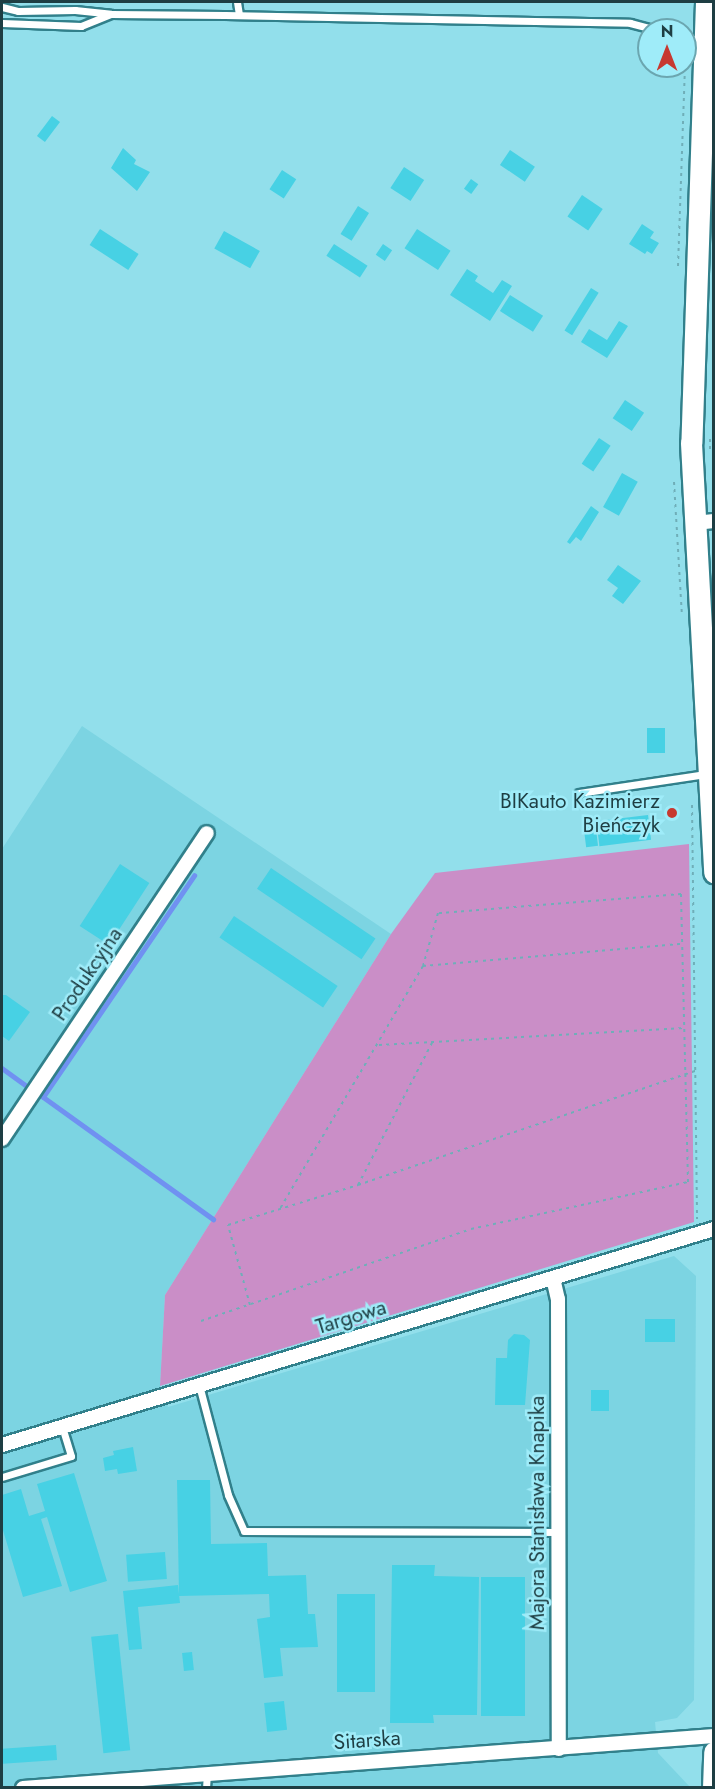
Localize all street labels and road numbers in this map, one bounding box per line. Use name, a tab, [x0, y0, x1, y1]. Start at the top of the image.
street label: Produkcyjna	[47, 923, 127, 1025]
street label: Targowa	[313, 1294, 389, 1340]
street label: Majora Stanisława Knapika	[524, 1396, 550, 1630]
street label: Sitarska	[333, 1725, 401, 1755]

